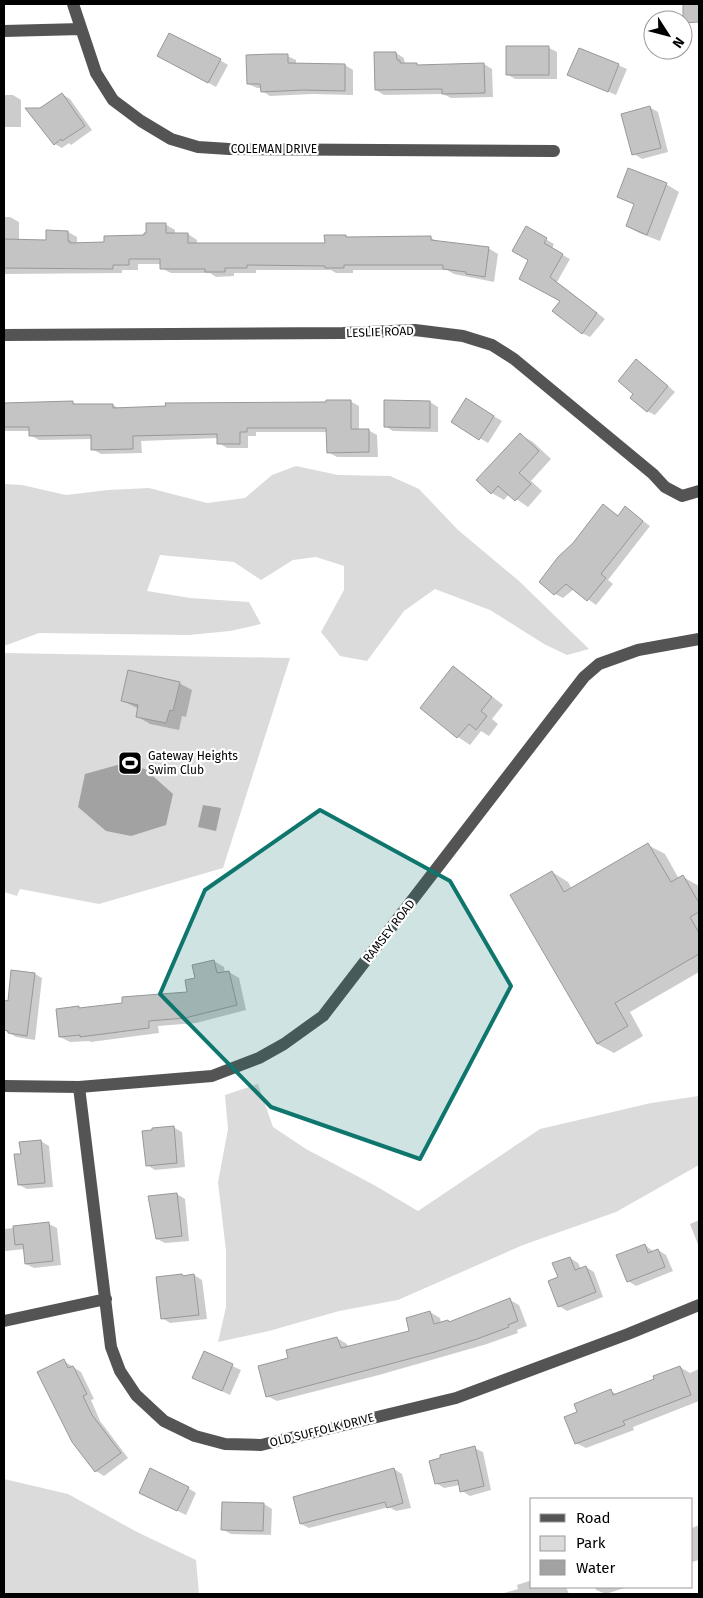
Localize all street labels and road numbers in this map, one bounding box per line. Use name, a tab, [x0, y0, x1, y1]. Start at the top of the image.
street label: COLEMAN DRIVE	[231, 142, 317, 156]
street label: LESLIE ROAD	[346, 324, 414, 340]
street label: RAMSEY ROAD	[360, 897, 418, 965]
street label: OLD SUFFOLK DRIVE	[268, 1410, 376, 1450]

